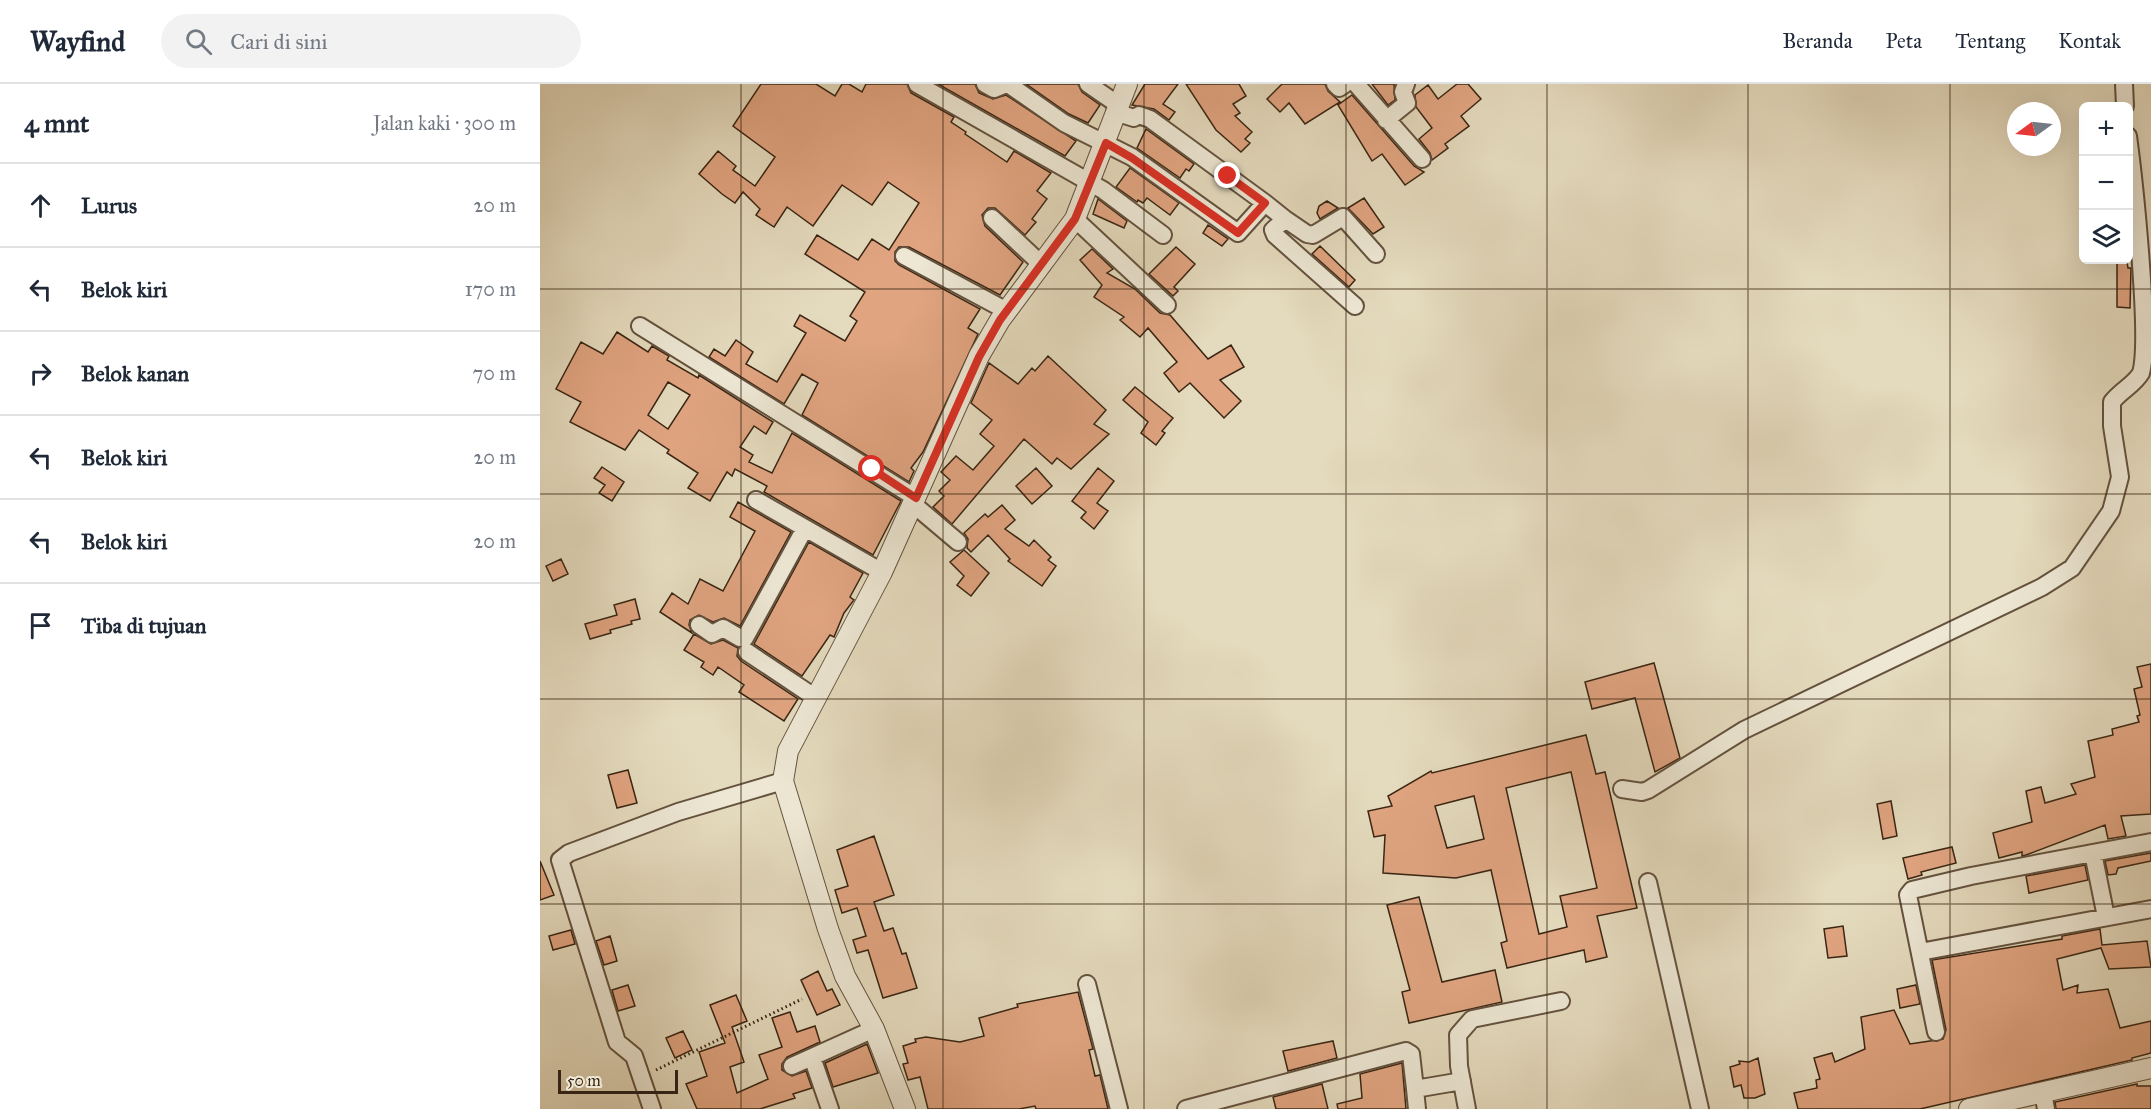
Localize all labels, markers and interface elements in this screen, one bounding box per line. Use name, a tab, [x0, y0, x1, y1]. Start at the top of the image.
search box	[161, 14, 581, 68]
text: Wayfind	[30, 24, 125, 59]
icon: search	[182, 25, 215, 58]
text: Cari di sini	[230, 28, 327, 55]
text: Beranda	[1782, 28, 1853, 54]
text: Peta	[1886, 28, 1922, 54]
text: Tentang	[1955, 28, 2025, 54]
text: Kontak	[2058, 28, 2121, 54]
north arrow	[2007, 102, 2061, 156]
map controls	[2079, 102, 2133, 264]
button: +	[2079, 102, 2133, 156]
text: 4 mnt	[24, 107, 89, 139]
text: Jalan kaki · 300 m	[373, 111, 516, 135]
button: −	[2079, 156, 2133, 210]
route end	[1214, 162, 1240, 188]
icon: ahead	[24, 189, 57, 222]
text: Lurus	[81, 192, 137, 219]
text: 20 m	[473, 193, 516, 217]
button: layers	[2079, 210, 2133, 264]
icon: left	[24, 273, 57, 306]
text: Belok kiri	[81, 276, 167, 303]
text: 170 m	[465, 277, 516, 301]
icon: right	[24, 357, 57, 390]
text: Belok kanan	[81, 360, 189, 387]
text: 70 m	[473, 361, 516, 385]
icon: left	[24, 441, 57, 474]
text: Belok kiri	[81, 444, 167, 471]
text: 20 m	[473, 445, 516, 469]
route start	[858, 455, 884, 481]
icon: left	[24, 525, 57, 558]
text: Belok kiri	[81, 528, 167, 555]
text: 20 m	[473, 529, 516, 553]
icon: arrive	[24, 609, 57, 642]
text: Tiba di tujuan	[81, 612, 206, 639]
scale bar	[558, 1067, 678, 1094]
text: 50 m	[567, 1071, 601, 1090]

